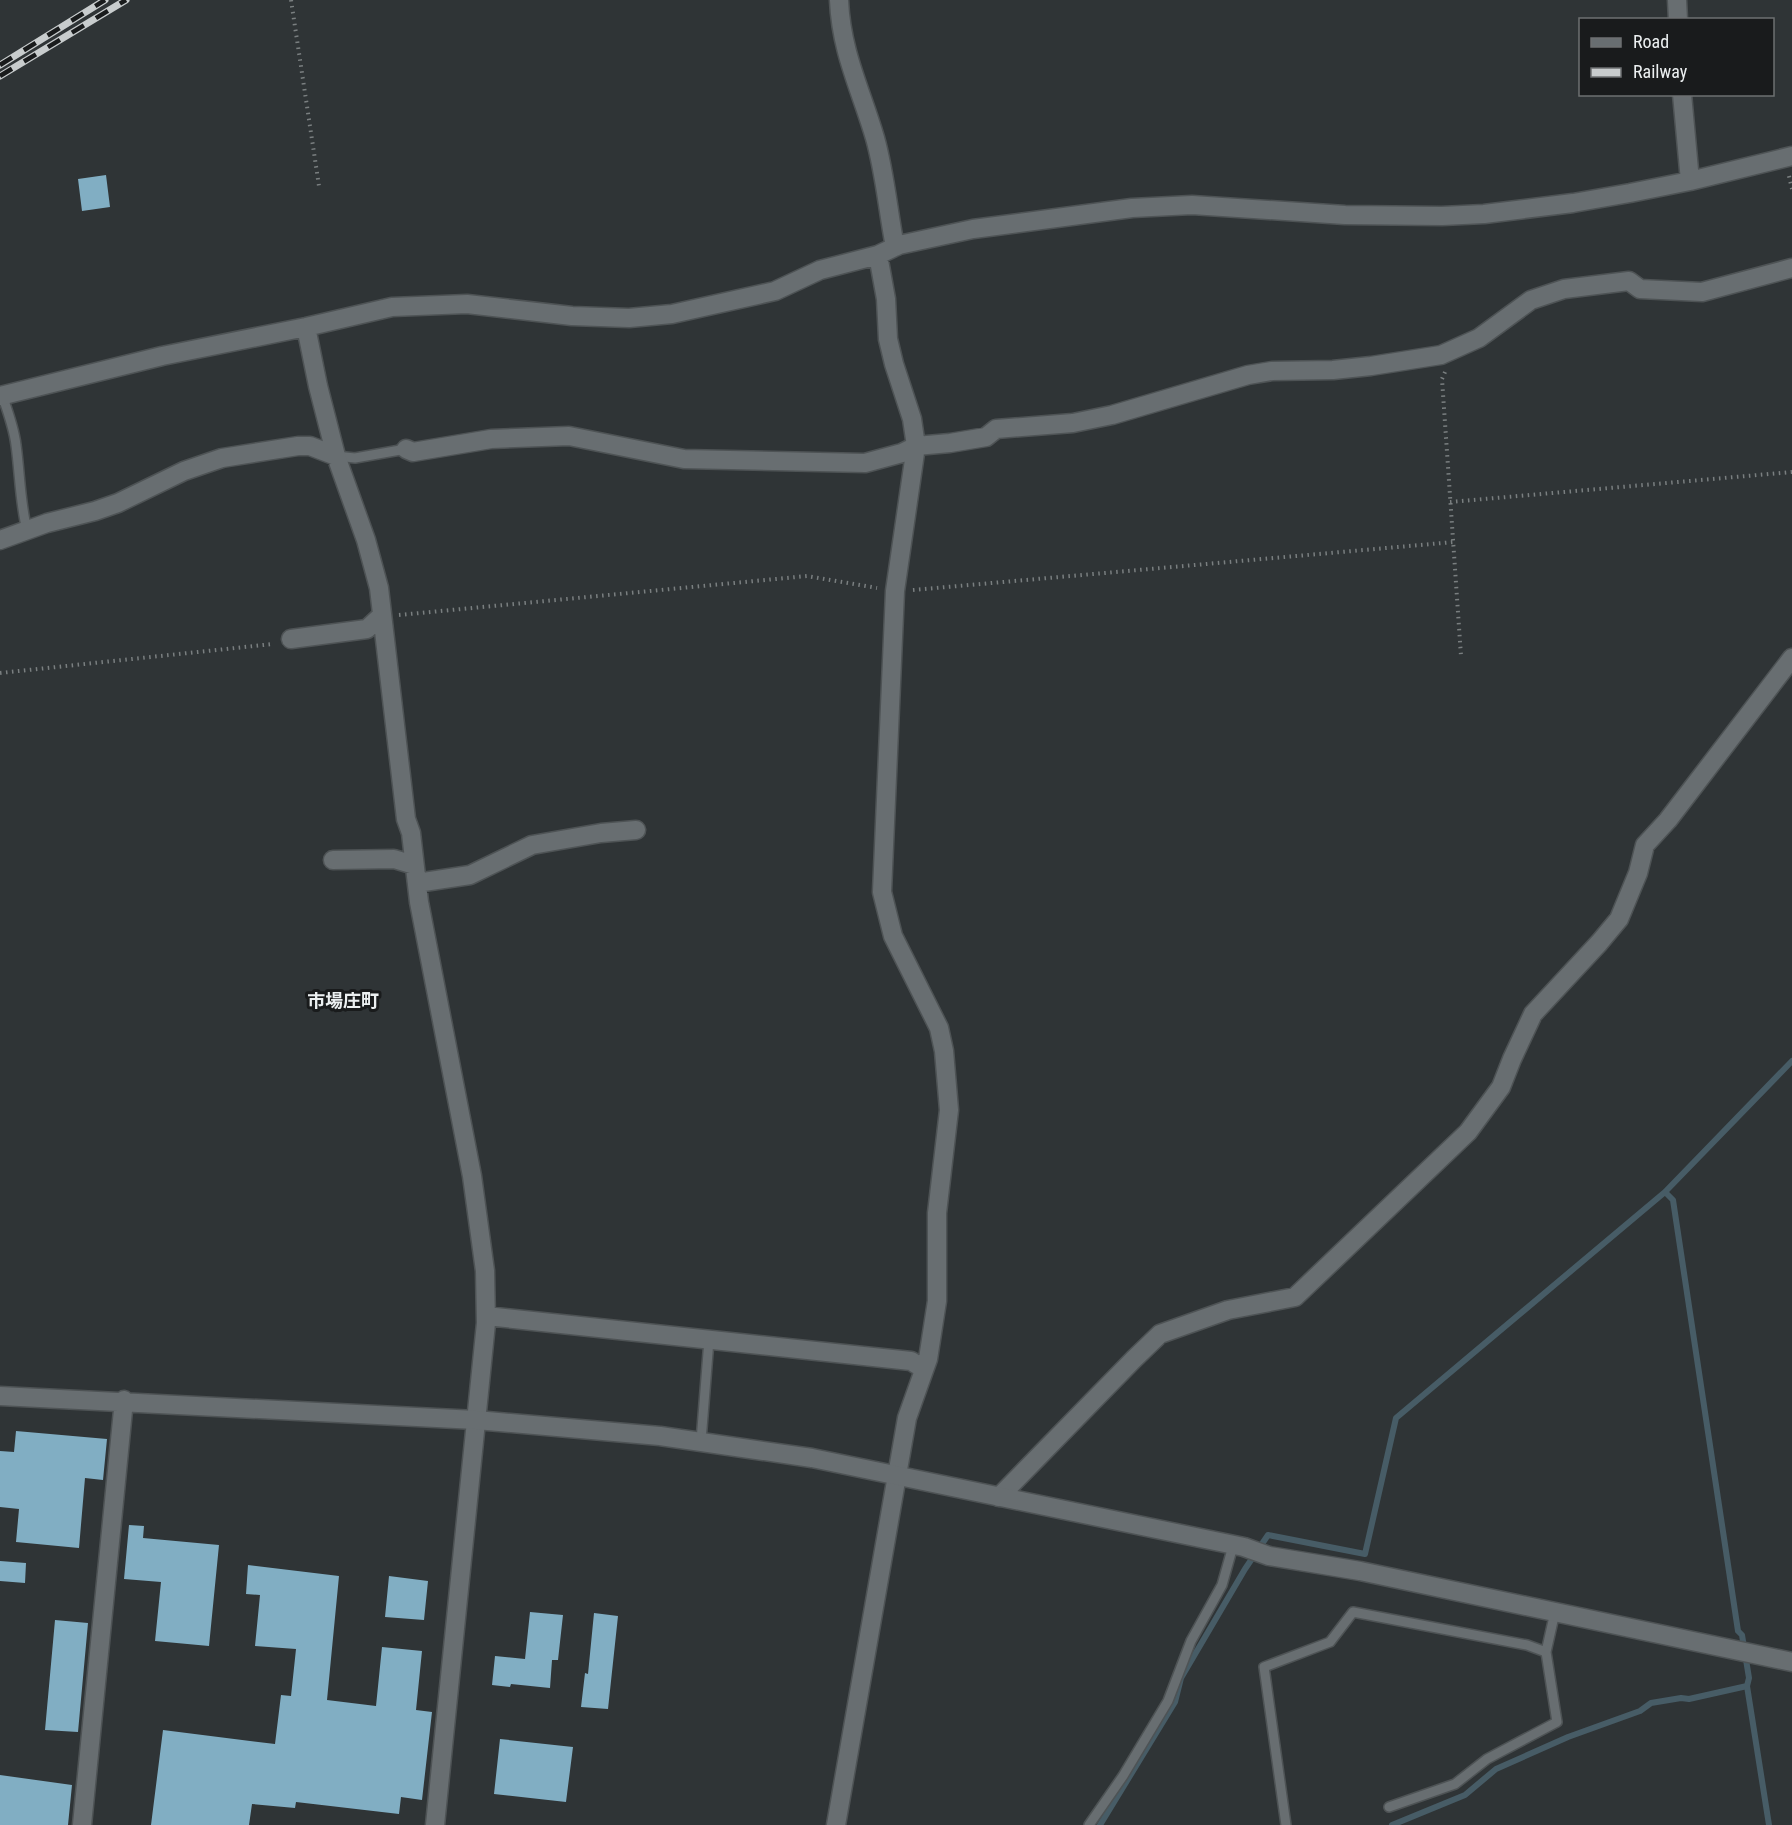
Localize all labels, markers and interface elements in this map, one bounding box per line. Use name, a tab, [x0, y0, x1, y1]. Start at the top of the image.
legend	[1579, 18, 1774, 96]
text: Road	[1633, 31, 1669, 52]
text: Railway	[1633, 61, 1688, 82]
district label: 市場庄町	[307, 990, 379, 1011]

